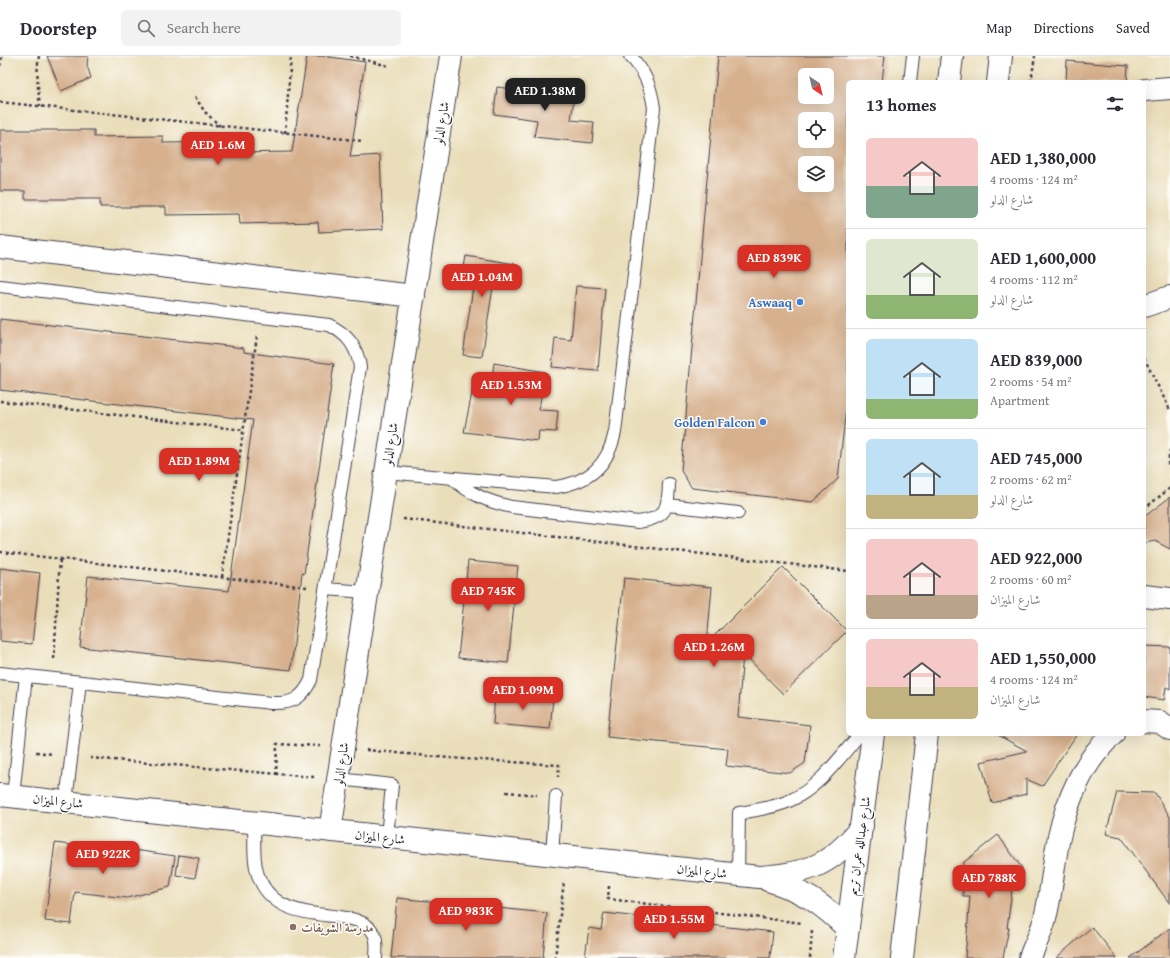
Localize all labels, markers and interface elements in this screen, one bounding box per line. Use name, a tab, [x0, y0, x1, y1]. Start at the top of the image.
search box	[121, 10, 401, 46]
text: Doorstep	[20, 14, 97, 42]
icon: search	[135, 17, 157, 39]
text: Search here	[167, 17, 241, 38]
text: Map	[986, 18, 1012, 38]
text: Directions	[1034, 18, 1094, 38]
text: Saved	[1116, 18, 1150, 38]
north arrow	[798, 68, 834, 104]
map controls	[798, 68, 834, 192]
pin: AED 1.38M	[499, 78, 591, 112]
text: AED 1.38M	[514, 81, 576, 100]
text: 13 homes	[866, 92, 937, 117]
icon: filters	[1104, 93, 1126, 115]
street label: شارع الدلو	[428, 100, 456, 148]
button: locate	[798, 112, 834, 148]
pin: AED 1.6M	[177, 132, 259, 166]
text: AED 1.6M	[191, 135, 245, 154]
text: AED 1,380,000	[990, 145, 1096, 170]
icon: home	[898, 154, 946, 202]
button: layers	[798, 156, 834, 192]
text: 4 rooms · 124 m²	[990, 170, 1078, 189]
text: شارع الدلو	[990, 190, 1033, 209]
pin: AED 839K	[733, 245, 815, 279]
text: AED 1,600,000	[990, 245, 1096, 270]
text: AED 839K	[746, 248, 802, 267]
icon: home	[898, 255, 946, 303]
pin: AED 1.04M	[436, 264, 528, 298]
text: AED 1.04M	[451, 267, 513, 286]
text: 4 rooms · 112 m²	[990, 270, 1078, 289]
text: شارع الدلو	[990, 290, 1033, 309]
place label: Aswaaq	[748, 293, 793, 312]
marker: Aswaaq	[795, 297, 805, 307]
text: AED 839,000	[990, 347, 1082, 372]
icon: home	[898, 355, 946, 403]
pin: AED 1.53M	[465, 372, 557, 406]
text: 2 rooms · 54 m²	[990, 372, 1072, 391]
text: AED 1.53M	[480, 375, 542, 394]
text: Apartment	[990, 391, 1050, 410]
place label: Golden Falcon	[674, 413, 755, 432]
marker: Golden Falcon	[758, 417, 768, 427]
street label: شارع الدلو	[377, 421, 405, 469]
text: AED 745,000	[990, 445, 1082, 470]
pin: AED 1.89M	[153, 448, 245, 482]
text: AED 1.89M	[168, 451, 230, 470]
icon: home	[898, 455, 946, 503]
text: 2 rooms · 62 m²	[990, 470, 1072, 489]
text: شارع الدلو	[990, 490, 1033, 509]
text: AED 922,000	[990, 545, 1082, 570]
icon: home	[898, 555, 946, 603]
text: 2 rooms · 60 m²	[990, 570, 1072, 589]
pin: AED 745K	[447, 578, 529, 612]
text: AED 745K	[460, 581, 516, 600]
text: شارع الميزان	[990, 590, 1040, 609]
pin: AED 1.26M	[668, 634, 760, 668]
text: AED 1.26M	[683, 637, 745, 656]
text: AED 1,550,000	[990, 645, 1096, 670]
icon: home	[898, 655, 946, 703]
text: 4 rooms · 124 m²	[990, 670, 1078, 689]
pin: AED 1.09M	[477, 677, 569, 711]
text: AED 1.09M	[492, 680, 554, 699]
text: شارع الميزان	[990, 690, 1040, 709]
street label: شارع الدلو	[328, 741, 355, 789]
street label: شارع الميزان	[32, 789, 84, 815]
street label: شارع عبدالله عمران تريم	[843, 795, 877, 897]
street label: شارع الميزان	[354, 825, 406, 851]
pin: AED 922K	[62, 841, 144, 875]
text: AED 922K	[75, 844, 131, 863]
street label: شارع الميزان	[676, 859, 728, 885]
pin: AED 788K	[948, 865, 1030, 899]
text: AED 788K	[961, 868, 1017, 887]
pin: AED 983K	[425, 898, 507, 932]
text: AED 983K	[438, 901, 494, 920]
pin: AED 1.55M	[628, 906, 720, 940]
text: AED 1.55M	[643, 909, 705, 928]
place label: مدرسة الشويفات	[301, 918, 374, 937]
marker: مدرسة الشويفات	[288, 922, 298, 932]

